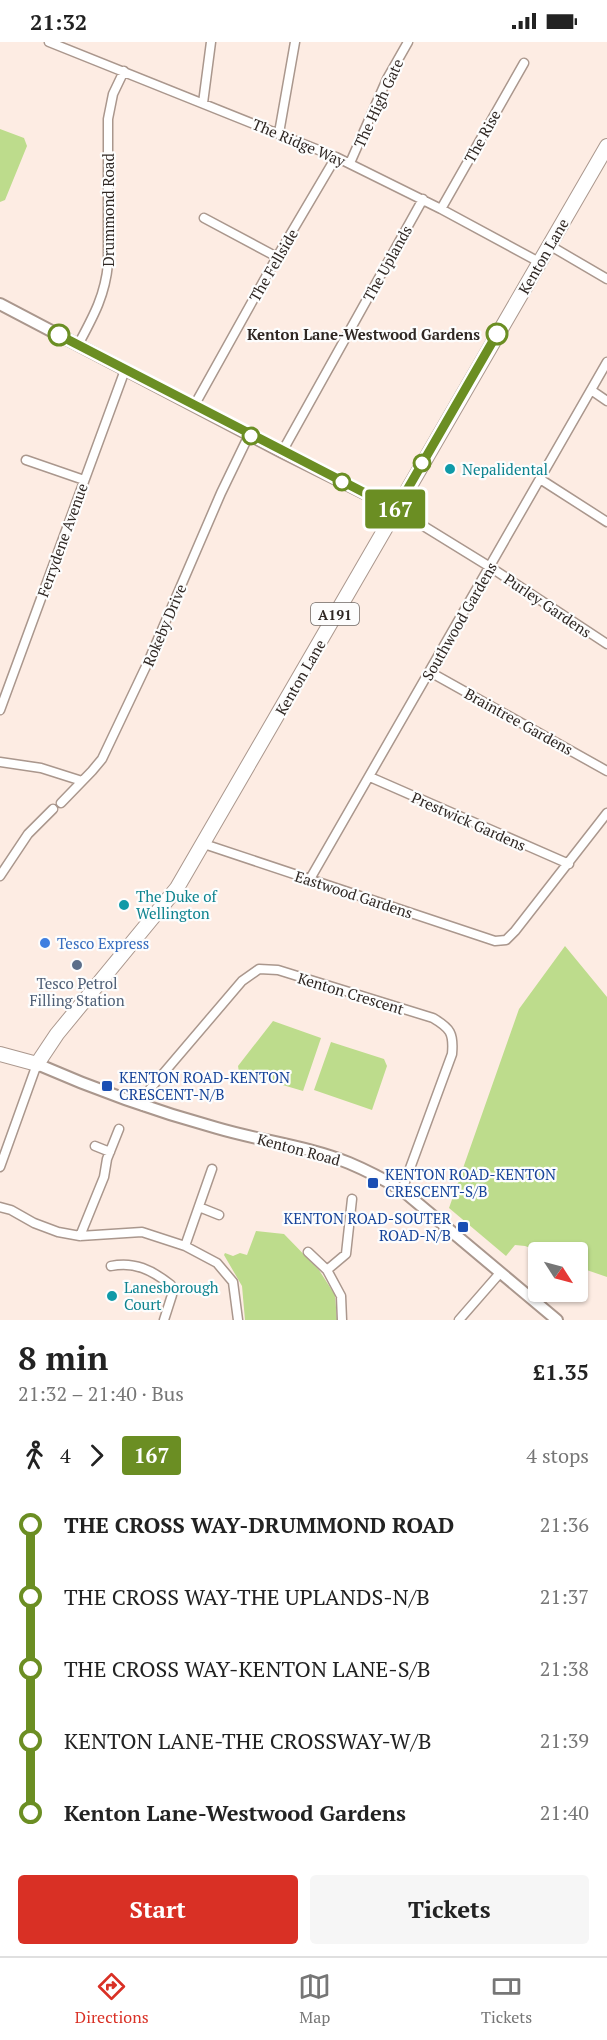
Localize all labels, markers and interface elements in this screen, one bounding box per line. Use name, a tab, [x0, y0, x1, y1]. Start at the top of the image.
text: 21:32	[30, 7, 87, 36]
street label: The High Gate	[349, 55, 407, 151]
street label: The Rise	[459, 106, 505, 166]
street label: The Ridge Way	[250, 113, 349, 171]
street label: Drummond Road	[98, 153, 118, 267]
street label: Kenton Lane	[513, 215, 573, 297]
street label: The Uplands	[358, 222, 416, 304]
street label: The Fellside	[244, 225, 302, 305]
marker: Kenton Lane-Westwood Gardens	[486, 323, 508, 345]
unlabelled marker	[48, 324, 70, 346]
place label: Kenton Lane-Westwood Gardens	[247, 324, 480, 344]
unlabelled marker	[242, 427, 260, 445]
unlabelled marker	[413, 454, 431, 472]
place label: Nepalidental	[462, 459, 548, 479]
marker: Nepalidental	[443, 462, 457, 476]
unlabelled marker	[333, 473, 351, 491]
street label: Ferrydene Avenue	[32, 480, 92, 600]
line badge: 167	[360, 490, 430, 528]
text: 167	[377, 495, 413, 523]
street label: Southwood Gardens	[417, 558, 501, 684]
street label: Purley Gardens	[500, 568, 596, 642]
street label: Rokeby Drive	[138, 581, 190, 669]
road number: A191	[311, 603, 359, 625]
street label: Kenton Lane	[270, 636, 330, 718]
street label: Braintree Gardens	[461, 683, 577, 759]
street label: Prestwick Gardens	[409, 787, 529, 855]
street label: Eastwood Gardens	[293, 866, 415, 922]
place label: The Duke of Wellington	[136, 886, 218, 923]
marker: The Duke of Wellington	[117, 898, 131, 912]
place label: Tesco Express	[57, 933, 149, 953]
marker: Tesco Express	[38, 936, 52, 950]
marker: Tesco Petrol Filling Station	[70, 958, 84, 972]
street label: Kenton Crescent	[295, 967, 407, 1019]
place label: Tesco Petrol Filling Station	[29, 973, 125, 1010]
place label: KENTON ROAD-KENTON CRESCENT-N/B	[119, 1067, 290, 1104]
marker: KENTON ROAD-KENTON CRESCENT-N/B	[100, 1079, 114, 1093]
street label: Kenton Road	[255, 1128, 343, 1170]
place label: KENTON ROAD-KENTON CRESCENT-S/B	[385, 1164, 556, 1201]
marker: KENTON ROAD-KENTON CRESCENT-S/B	[366, 1176, 380, 1190]
place label: KENTON ROAD-SOUTER ROAD-N/B	[284, 1208, 451, 1245]
marker: KENTON ROAD-SOUTER ROAD-N/B	[456, 1220, 470, 1234]
north arrow	[528, 1242, 588, 1302]
map controls	[528, 1242, 588, 1302]
place label: Lanesborough Court	[124, 1277, 219, 1314]
marker: Lanesborough Court	[105, 1289, 119, 1303]
text: 8 min	[18, 1336, 108, 1379]
text: £1.35	[533, 1357, 589, 1386]
text: 21:32 – 21:40 · Bus	[18, 1380, 184, 1407]
icon: walk	[18, 1439, 51, 1472]
icon: forward	[80, 1439, 113, 1472]
text: 167	[134, 1441, 169, 1469]
text: 4	[60, 1442, 71, 1469]
text: 4 stops	[526, 1442, 589, 1469]
text: THE CROSS WAY-DRUMMOND ROAD	[64, 1510, 454, 1539]
text: 21:36	[540, 1511, 589, 1538]
text: THE CROSS WAY-THE UPLANDS-N/B	[64, 1582, 430, 1611]
text: 21:37	[540, 1583, 589, 1610]
text: THE CROSS WAY-KENTON LANE-S/B	[64, 1654, 431, 1683]
text: 21:38	[540, 1655, 589, 1682]
text: KENTON LANE-THE CROSSWAY-W/B	[64, 1726, 432, 1755]
text: 21:39	[540, 1727, 589, 1754]
text: Kenton Lane-Westwood Gardens	[64, 1798, 406, 1827]
text: 21:40	[540, 1799, 589, 1826]
button: Start	[18, 1875, 298, 1944]
button: Tickets	[310, 1875, 589, 1944]
tab: Directions	[75, 1970, 149, 2028]
tab: Map	[298, 1970, 331, 2028]
tab: Tickets	[481, 1970, 532, 2028]

